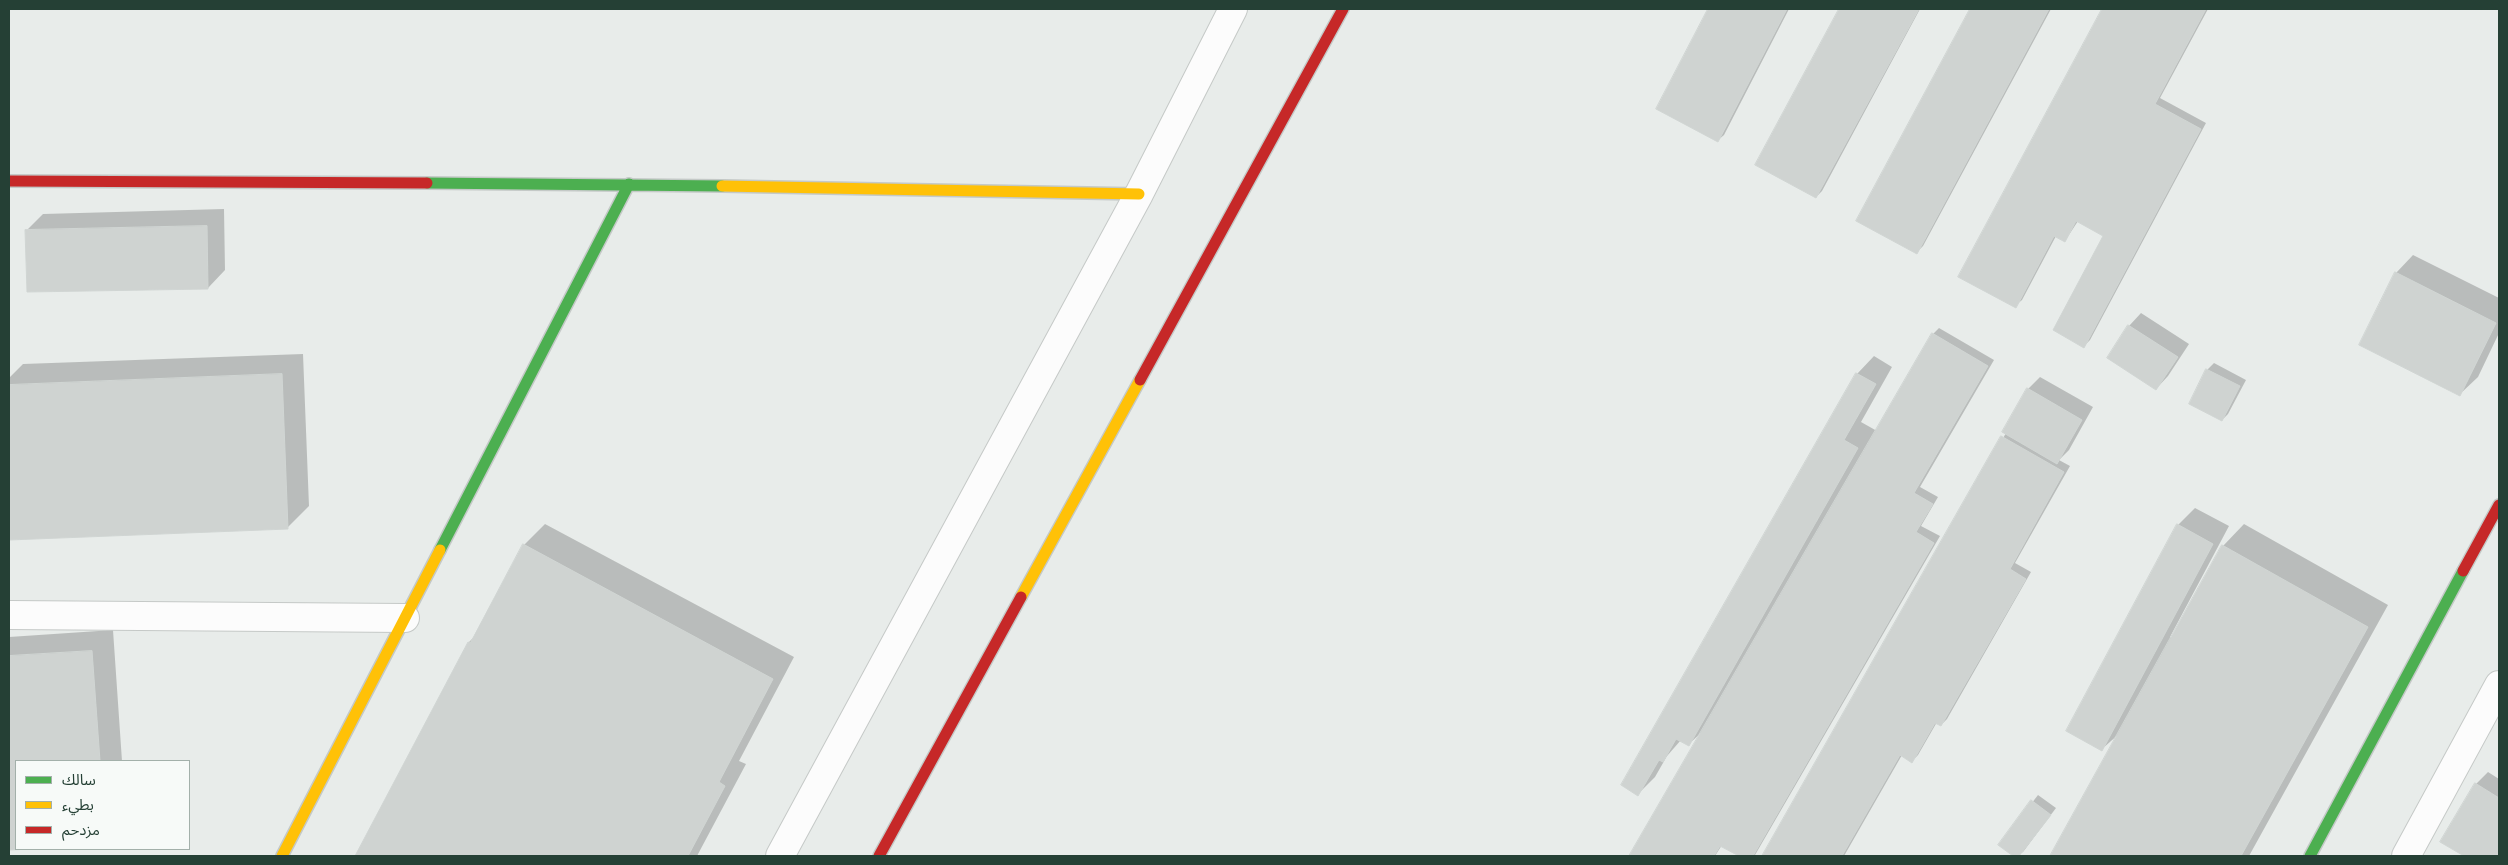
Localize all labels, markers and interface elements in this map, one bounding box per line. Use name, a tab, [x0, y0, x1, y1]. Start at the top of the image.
legend	[15, 760, 190, 850]
text: سالك	[62, 770, 96, 789]
text: بطيء	[62, 795, 94, 814]
text: مزدحم	[62, 820, 100, 839]

